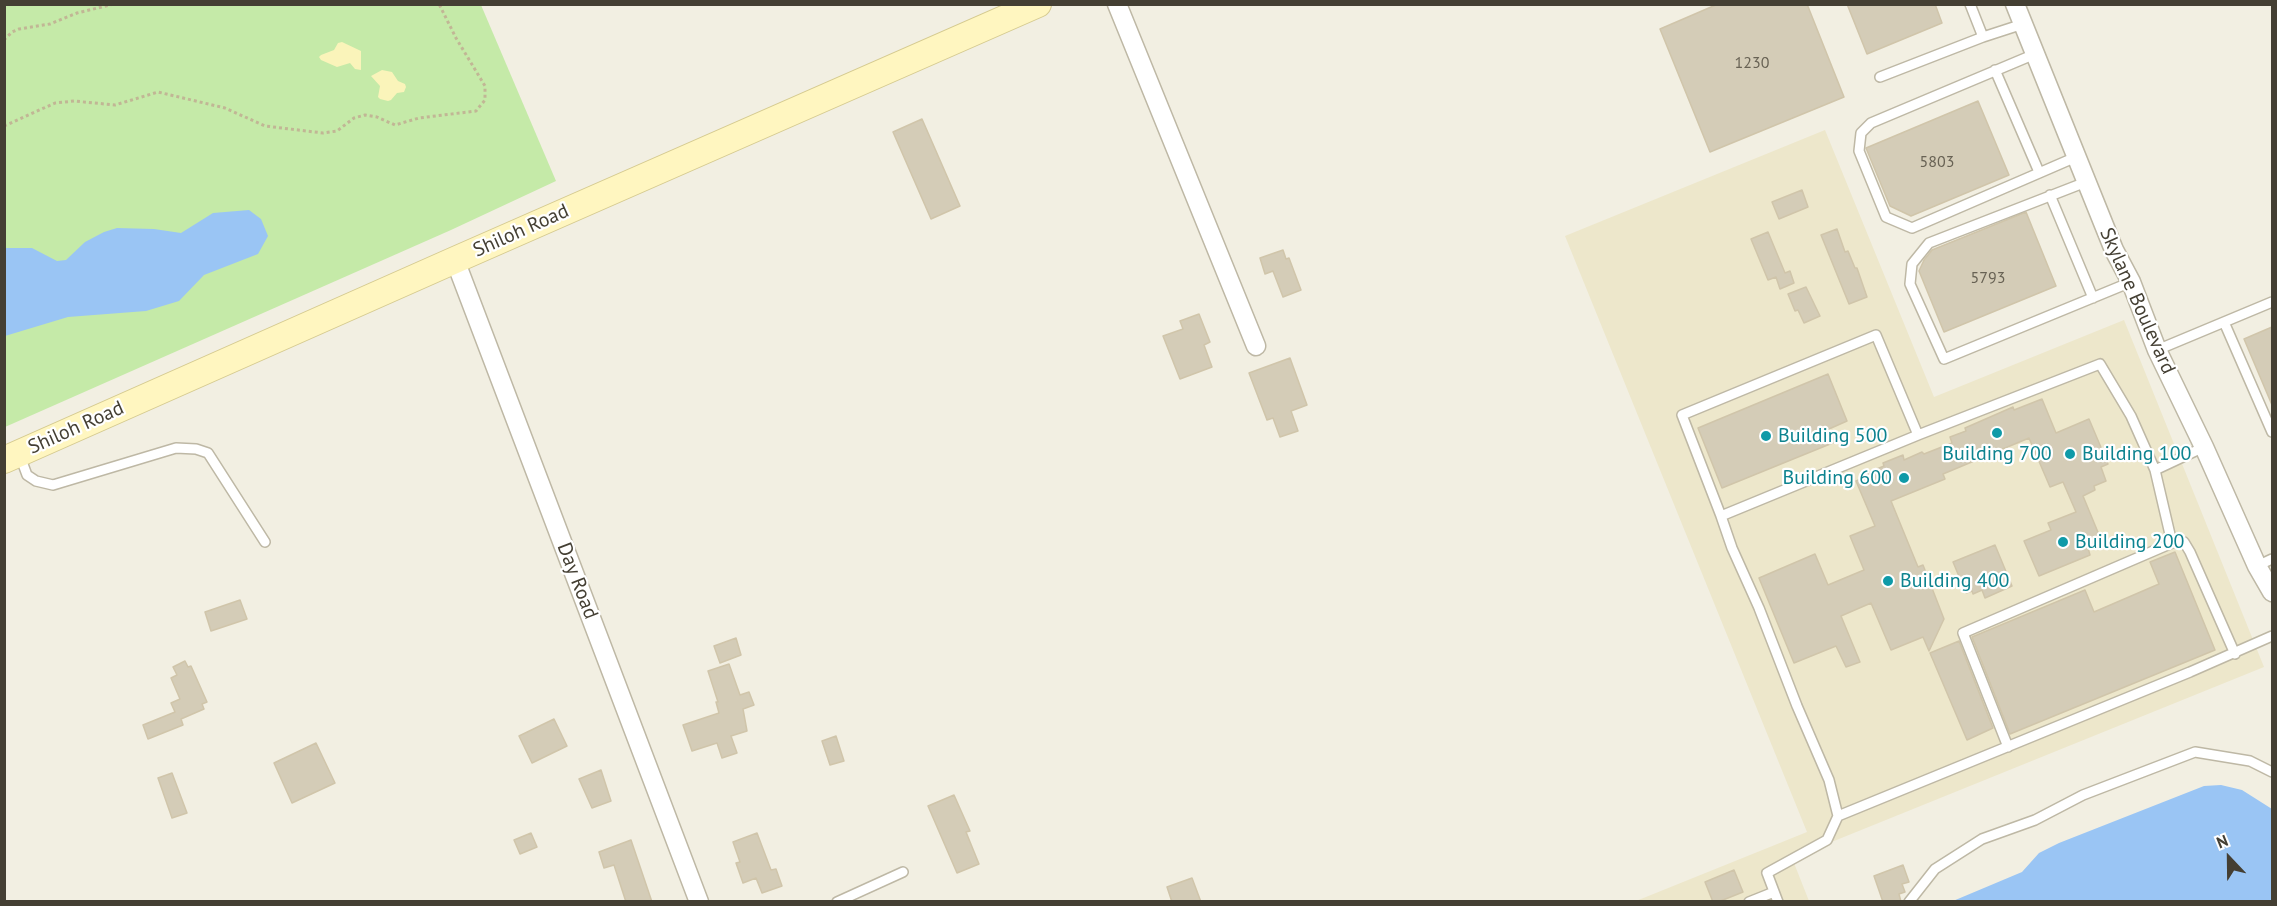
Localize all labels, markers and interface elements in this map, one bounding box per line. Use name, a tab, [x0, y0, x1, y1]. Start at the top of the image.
house number: 1230	[1735, 53, 1769, 73]
house number: 5803	[1920, 152, 1954, 172]
street label: Shiloh Road	[469, 199, 573, 263]
street label: Skylane Boulevard	[2094, 224, 2180, 378]
house number: 5793	[1971, 268, 2005, 288]
street label: Shiloh Road	[24, 396, 128, 460]
place label: Building 500	[1778, 424, 1887, 448]
marker: Building 700	[1990, 426, 2004, 440]
marker: Building 500	[1759, 429, 1773, 443]
place label: Building 700	[1942, 442, 2052, 466]
place label: Building 100	[2082, 442, 2191, 466]
marker: Building 100	[2063, 447, 2077, 461]
place label: Building 600	[1783, 466, 1892, 490]
marker: Building 600	[1897, 471, 1911, 485]
place label: Building 200	[2075, 530, 2184, 554]
marker: Building 200	[2056, 535, 2070, 549]
street label: Day Road	[551, 539, 603, 623]
place label: Building 400	[1900, 569, 2009, 593]
marker: Building 400	[1881, 574, 1895, 588]
north arrow	[2199, 828, 2259, 888]
text: N	[2214, 830, 2231, 853]

